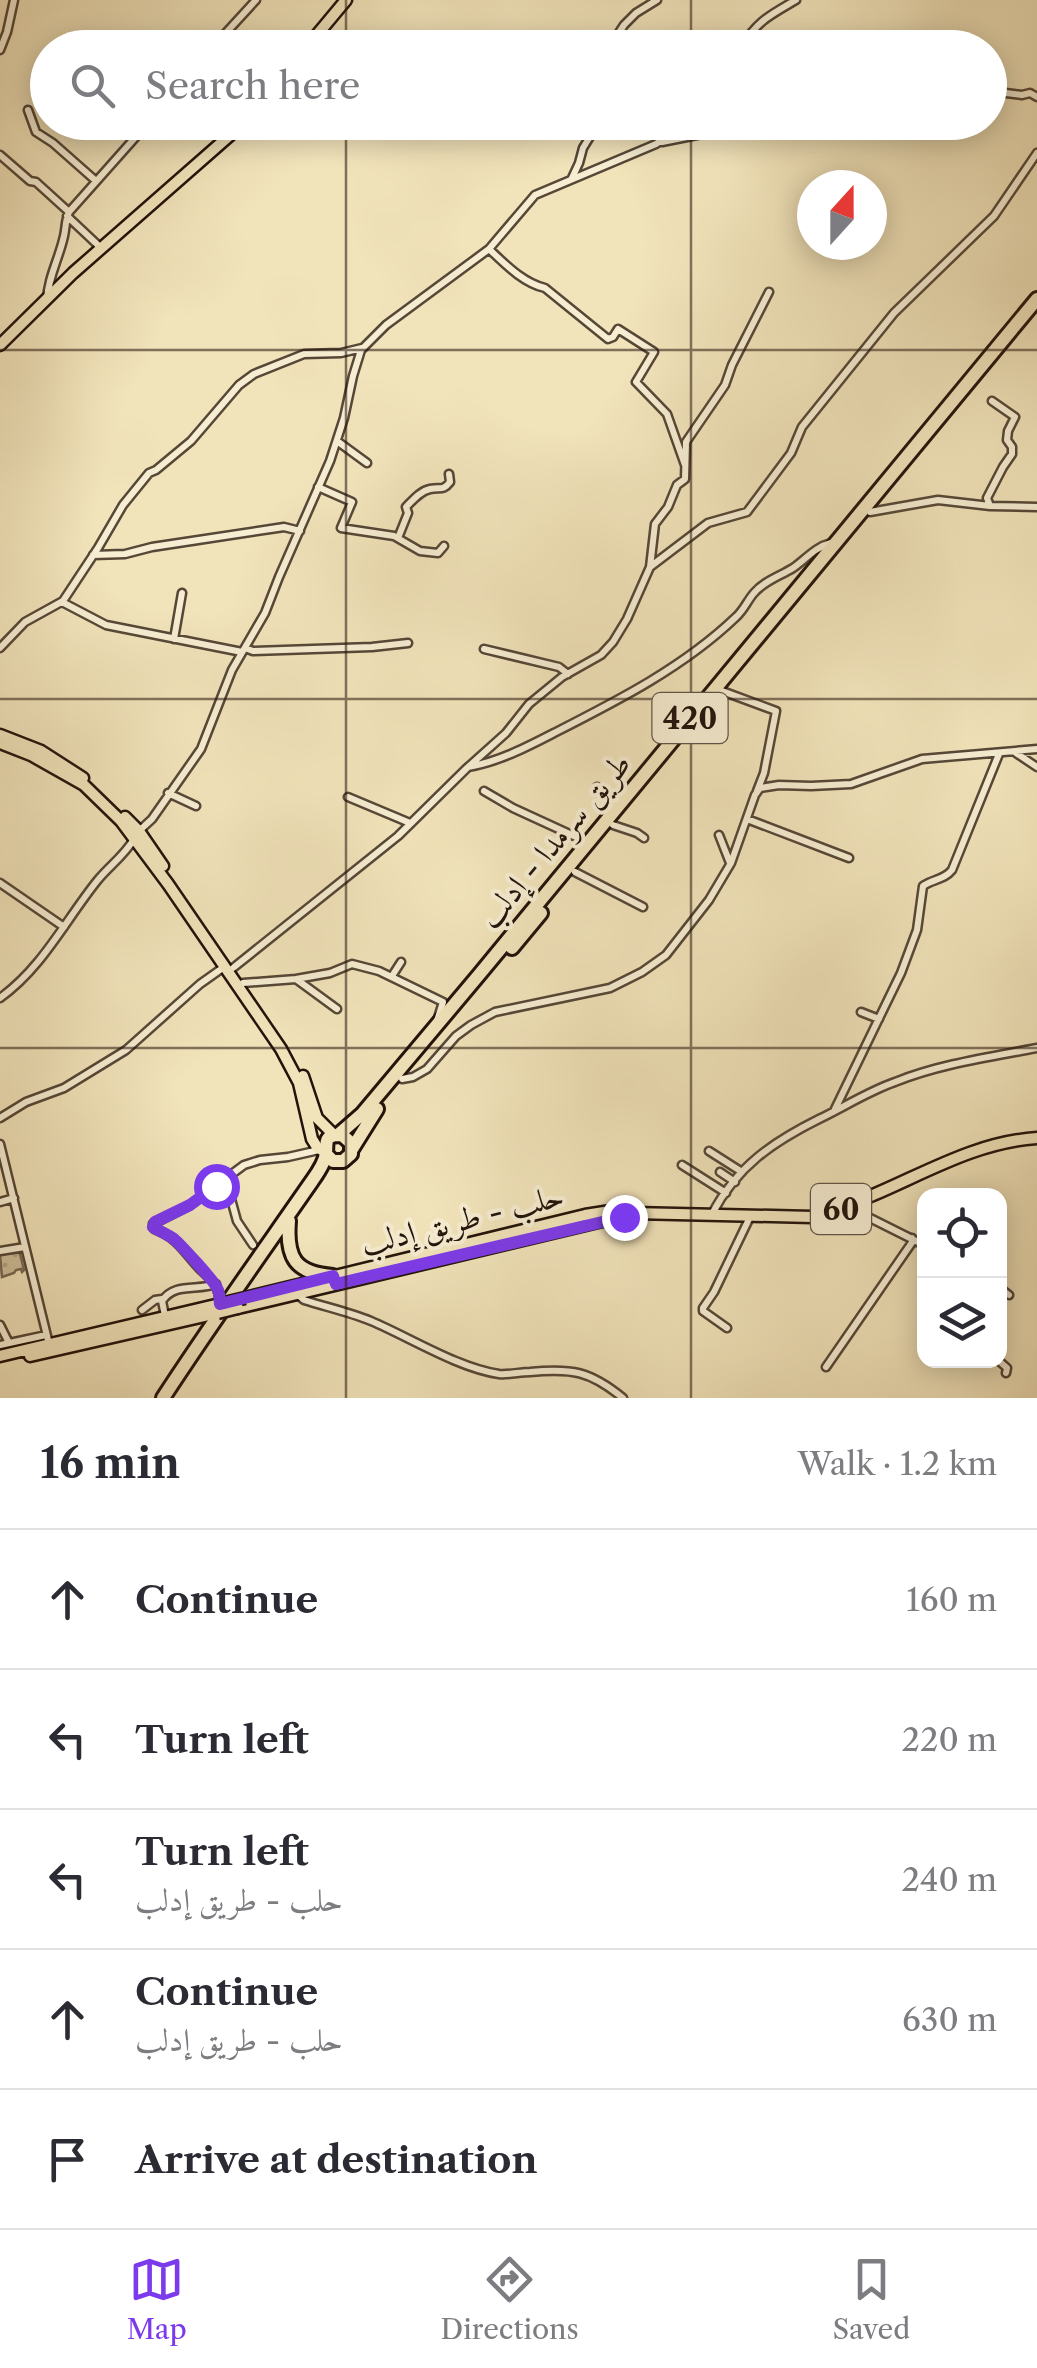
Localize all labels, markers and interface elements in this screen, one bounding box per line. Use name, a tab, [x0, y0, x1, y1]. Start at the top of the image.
search box	[30, 30, 1007, 140]
icon: search	[65, 58, 120, 113]
text: Search here	[145, 62, 360, 109]
north arrow	[797, 170, 887, 260]
road number: 420	[652, 693, 728, 743]
street label: طريق سرمدا - إدلب	[469, 744, 640, 937]
route start	[194, 1164, 240, 1210]
street label: حلب - طريق إدلب	[356, 1175, 568, 1265]
road number: 60	[811, 1184, 871, 1234]
map controls	[917, 1188, 1007, 1368]
button: locate	[917, 1188, 1007, 1278]
route end	[602, 1195, 648, 1241]
button: layers	[917, 1278, 1007, 1368]
text: 16 min	[40, 1437, 180, 1489]
text: Walk · 1.2 km	[797, 1444, 997, 1483]
icon: ahead	[40, 1572, 95, 1627]
text: Continue	[135, 1576, 318, 1623]
text: 160 m	[906, 1580, 997, 1619]
icon: left	[40, 1712, 95, 1767]
text: Turn left	[135, 1716, 309, 1763]
text: 220 m	[902, 1720, 997, 1759]
text: Turn left	[135, 1828, 309, 1875]
icon: left	[40, 1852, 95, 1907]
text: 240 m	[901, 1860, 997, 1899]
text: حلب - طريق إدلب	[135, 1880, 343, 1919]
text: Continue	[135, 1968, 318, 2015]
icon: ahead	[40, 1992, 95, 2047]
text: 630 m	[902, 2000, 997, 2039]
text: حلب - طريق إدلب	[135, 2020, 343, 2059]
icon: arrive	[40, 2132, 95, 2187]
text: Arrive at destination	[135, 2136, 538, 2183]
tab: Map	[127, 2252, 187, 2346]
tab: Directions	[440, 2252, 579, 2346]
tab: Saved	[832, 2252, 910, 2346]

